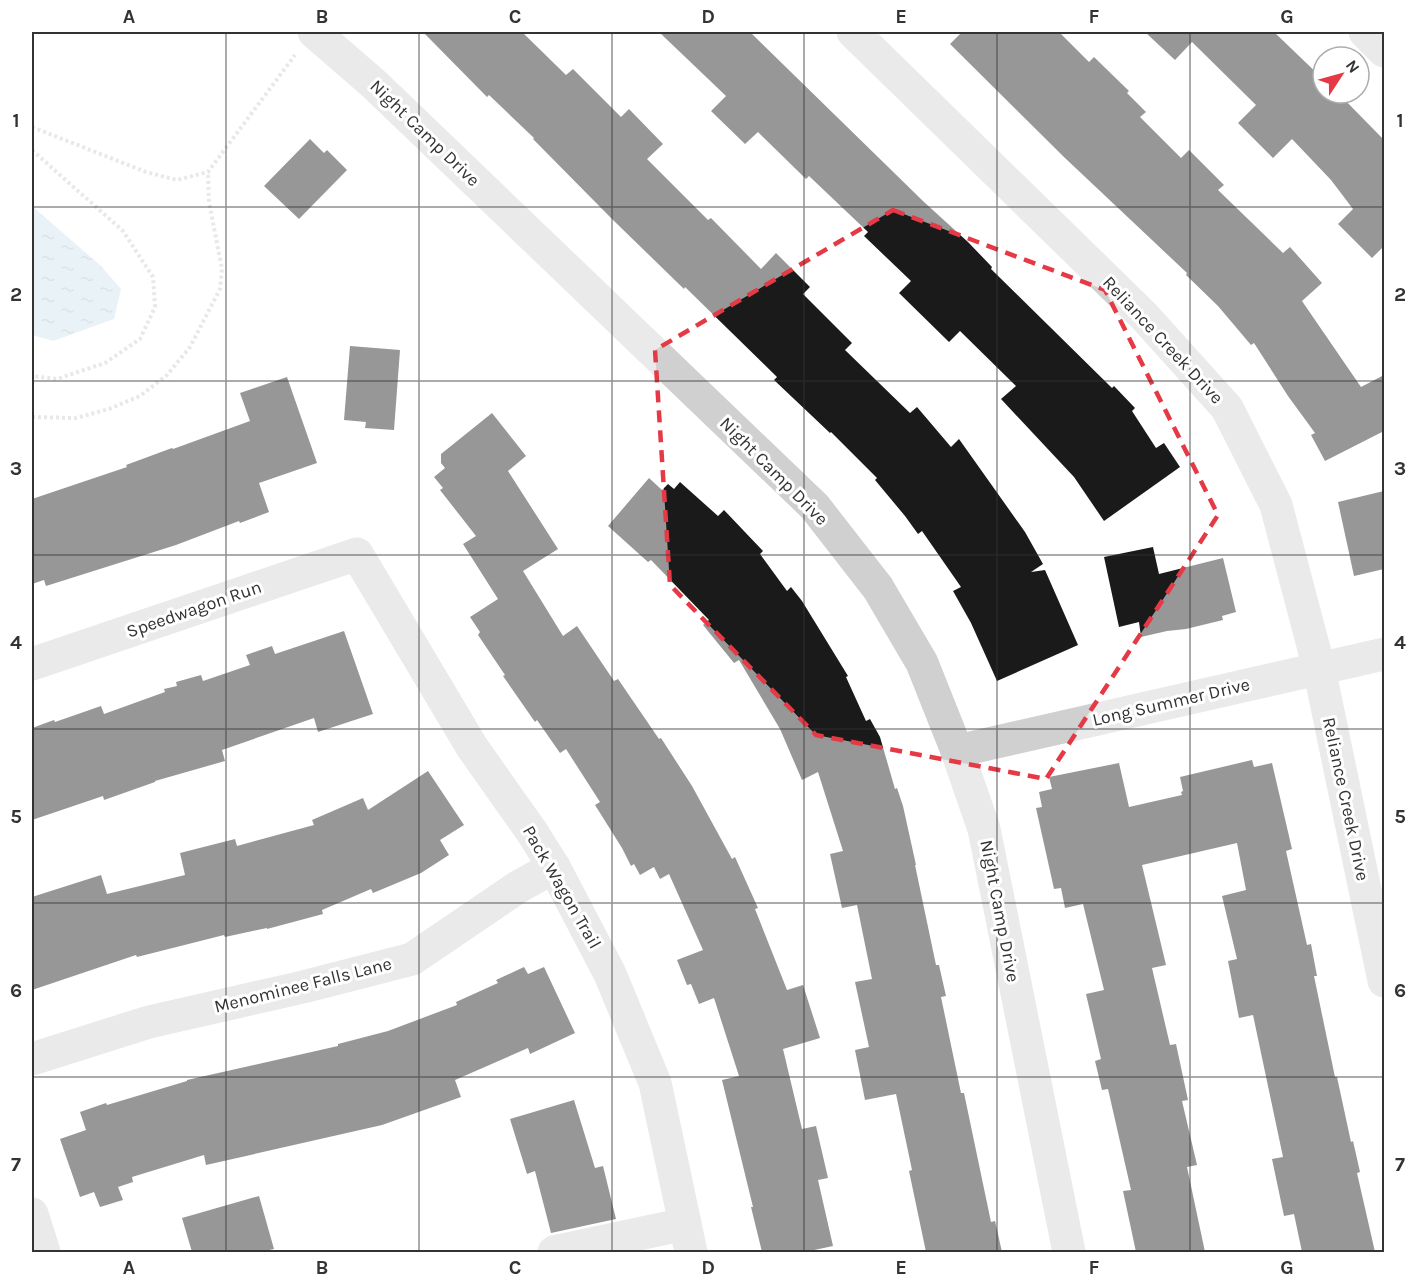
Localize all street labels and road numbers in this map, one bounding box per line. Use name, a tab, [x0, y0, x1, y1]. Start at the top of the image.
street label: Night Camp Drive	[365, 75, 485, 191]
street label: Reliance Creek Drive	[1098, 272, 1228, 408]
street label: Night Camp Drive	[715, 412, 833, 530]
street label: Speedwagon Run	[124, 576, 264, 642]
street label: Long Summer Drive	[1090, 673, 1252, 731]
street label: Reliance Creek Drive	[1318, 715, 1374, 883]
street label: Pack Wagon Trail	[518, 821, 606, 953]
street label: Night Camp Drive	[975, 838, 1025, 984]
street label: Menominee Falls Lane	[212, 952, 394, 1018]

